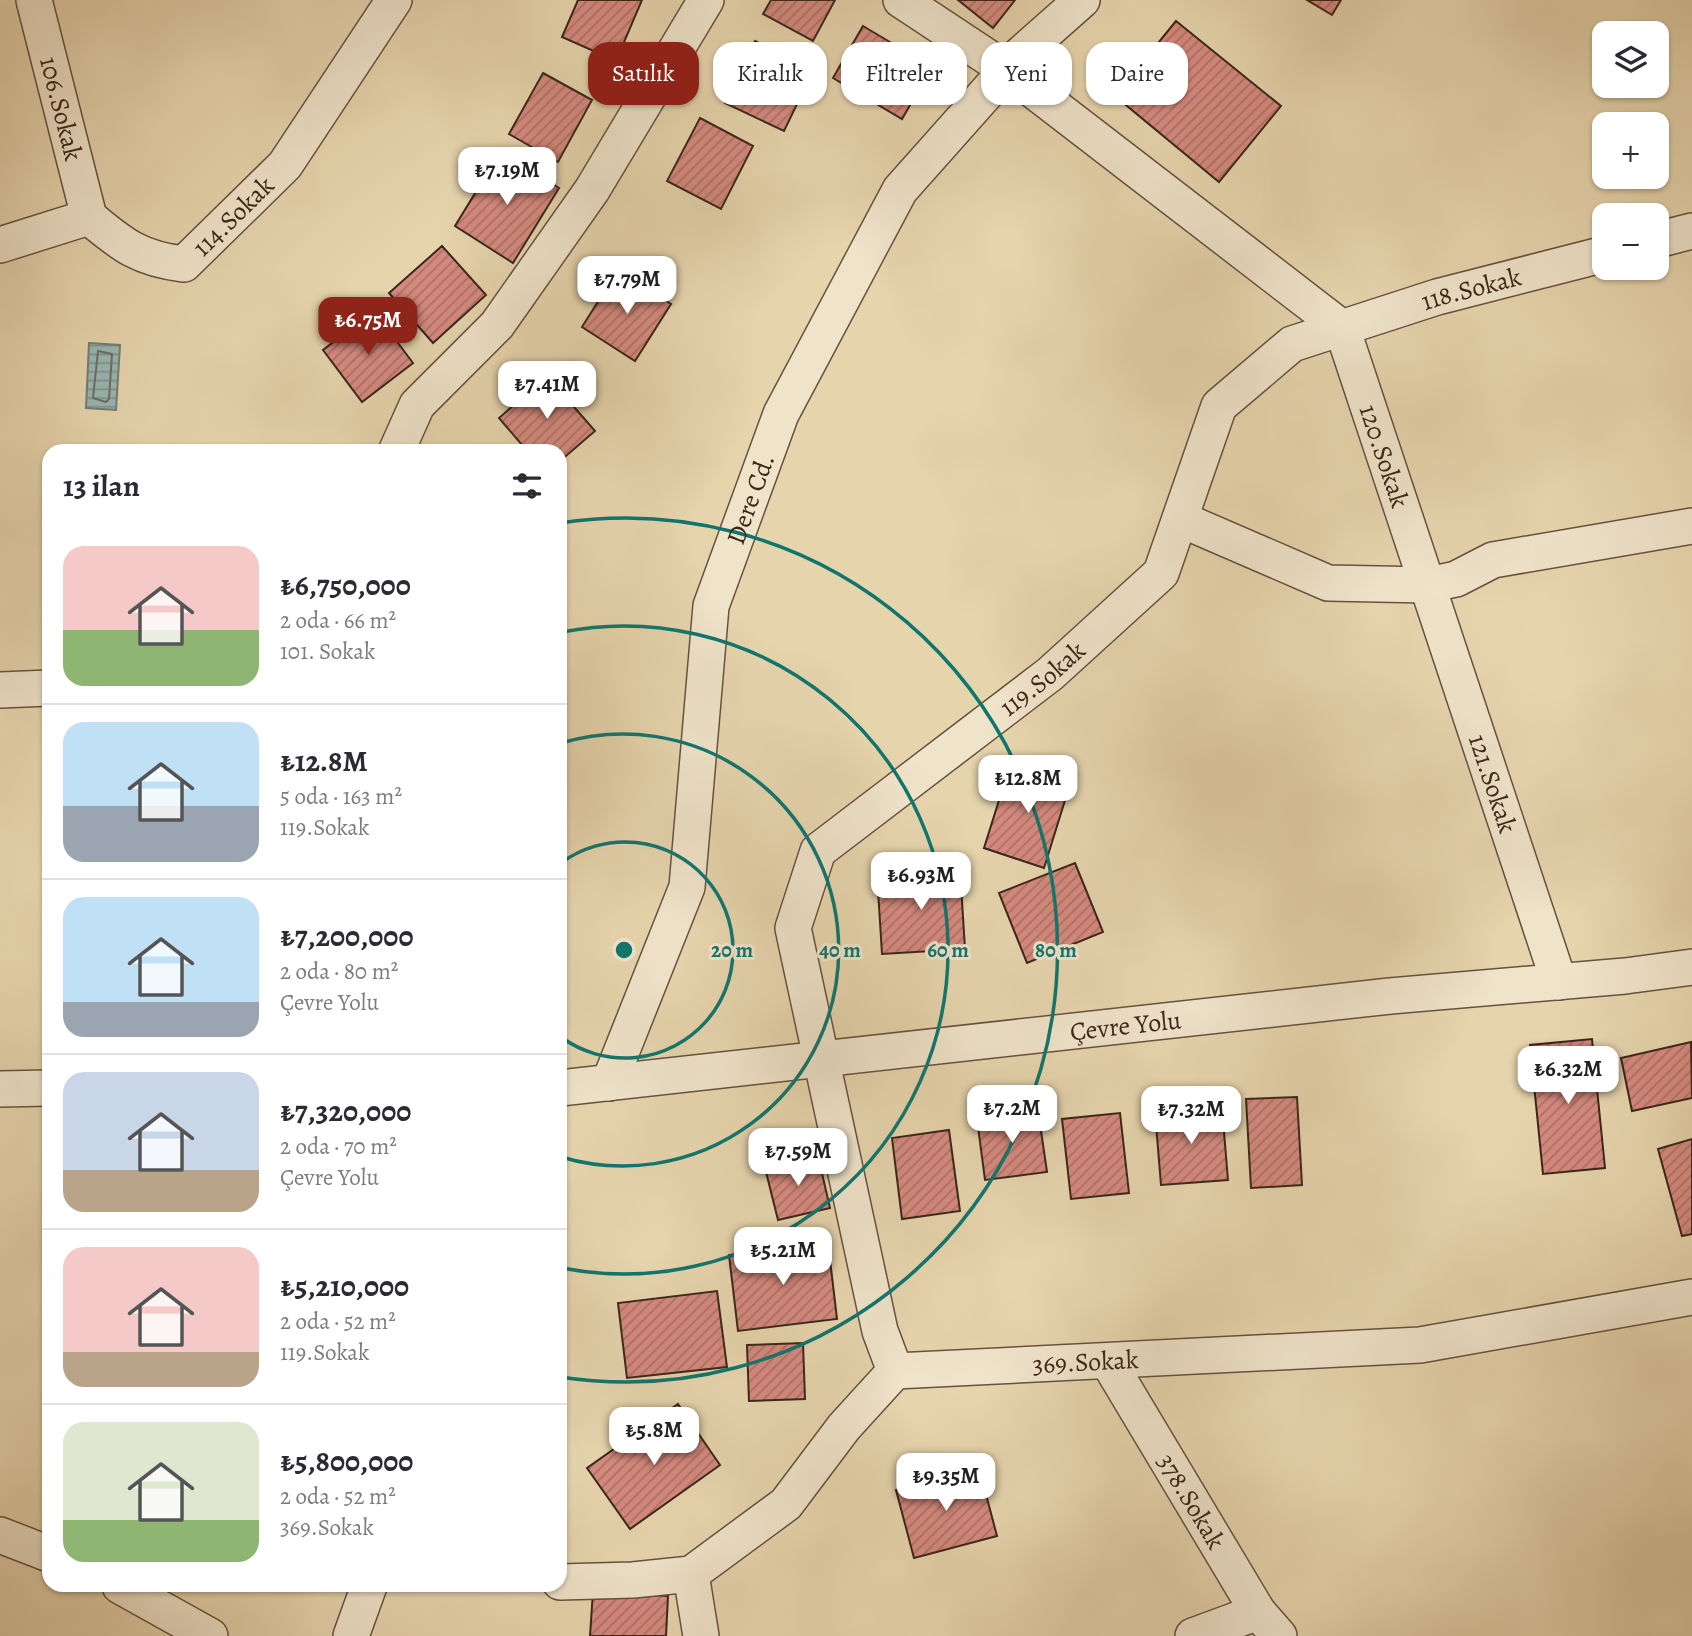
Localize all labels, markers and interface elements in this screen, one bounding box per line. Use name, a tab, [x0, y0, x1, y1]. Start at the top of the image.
map controls	[1592, 21, 1669, 280]
button: layers	[1592, 21, 1669, 98]
chip: Satılık	[588, 42, 699, 105]
chip: Kiralık	[713, 42, 827, 105]
chip: Filtreler	[841, 42, 967, 105]
chip: Yeni	[981, 42, 1072, 105]
chip: Daire	[1086, 42, 1188, 105]
street label: 106.Sokak	[31, 53, 91, 165]
button: +	[1592, 112, 1669, 189]
pin: ₺7.19M	[450, 148, 564, 207]
text: ₺7.19M	[474, 154, 540, 185]
street label: 114.Sokak	[185, 168, 282, 264]
button: −	[1592, 203, 1669, 280]
pin: ₺7.79M	[570, 256, 684, 316]
street label: 118.Sokak	[1417, 259, 1525, 319]
text: ₺7.79M	[593, 263, 661, 294]
pin: ₺6.75M	[311, 298, 425, 357]
text: ₺6.75M	[334, 304, 402, 335]
pin: ₺7.41M	[490, 362, 604, 421]
text: ₺7.41M	[514, 368, 580, 399]
street label: 120.Sokak	[1351, 400, 1417, 513]
street label: Dere Cd.	[718, 449, 783, 549]
text: 13 ilan	[63, 466, 140, 506]
icon: filters	[508, 467, 546, 505]
text: ₺6,750,000	[280, 565, 411, 605]
icon: home	[119, 574, 203, 658]
text: 2 oda · 66 m²	[280, 605, 396, 636]
street label: 119.Sokak	[992, 633, 1093, 724]
text: 101. Sokak	[280, 636, 375, 667]
street label: 121.Sokak	[1460, 730, 1525, 838]
text: ₺12.8M	[280, 741, 368, 781]
icon: home	[119, 750, 203, 834]
pin: ₺12.8M	[971, 756, 1085, 815]
text: ₺12.8M	[994, 762, 1062, 793]
text: 5 oda · 163 m²	[280, 781, 402, 812]
text: 119.Sokak	[280, 812, 370, 843]
pin: ₺6.93M	[864, 852, 978, 912]
text: ₺6.93M	[887, 859, 955, 890]
text: ₺7,200,000	[280, 916, 414, 956]
icon: home	[119, 925, 203, 1009]
text: 20 m	[711, 936, 753, 964]
text: 40 m	[819, 936, 861, 964]
text: 60 m	[927, 936, 969, 964]
text: 80 m	[1035, 936, 1077, 964]
centre of rings	[612, 938, 636, 962]
text: 2 oda · 80 m²	[280, 956, 398, 987]
text: Çevre Yolu	[280, 987, 379, 1018]
street label: Çevre Yolu	[1068, 1002, 1184, 1049]
pin: ₺6.32M	[1511, 1046, 1625, 1106]
text: ₺6.32M	[1534, 1053, 1602, 1084]
pin: ₺7.2M	[963, 1086, 1061, 1145]
pin: ₺7.32M	[1134, 1086, 1248, 1146]
text: ₺7,320,000	[280, 1091, 411, 1131]
text: ₺7.2M	[983, 1092, 1041, 1123]
text: ₺7.32M	[1157, 1093, 1225, 1124]
icon: home	[119, 1100, 203, 1184]
pin: ₺7.59M	[741, 1128, 855, 1188]
text: 2 oda · 70 m²	[280, 1131, 397, 1162]
text: ₺7.59M	[764, 1135, 832, 1166]
text: Çevre Yolu	[280, 1162, 379, 1193]
pin: ₺5.21M	[726, 1228, 840, 1287]
text: ₺5.21M	[750, 1234, 816, 1265]
text: ₺5,210,000	[280, 1266, 409, 1306]
icon: home	[119, 1275, 203, 1359]
text: 2 oda · 52 m²	[280, 1306, 396, 1337]
text: 119.Sokak	[280, 1337, 370, 1368]
street label: 369.Sokak	[1031, 1342, 1139, 1382]
pin: ₺5.8M	[605, 1408, 703, 1467]
text: ₺5.8M	[625, 1414, 683, 1445]
text: ₺5,800,000	[280, 1441, 413, 1481]
street label: 378.Sokak	[1149, 1447, 1234, 1556]
icon: home	[119, 1450, 203, 1534]
pin: ₺9.35M	[889, 1454, 1003, 1513]
text: ₺9.35M	[912, 1460, 980, 1491]
text: 2 oda · 52 m²	[280, 1481, 396, 1512]
text: 369.Sokak	[280, 1512, 374, 1543]

